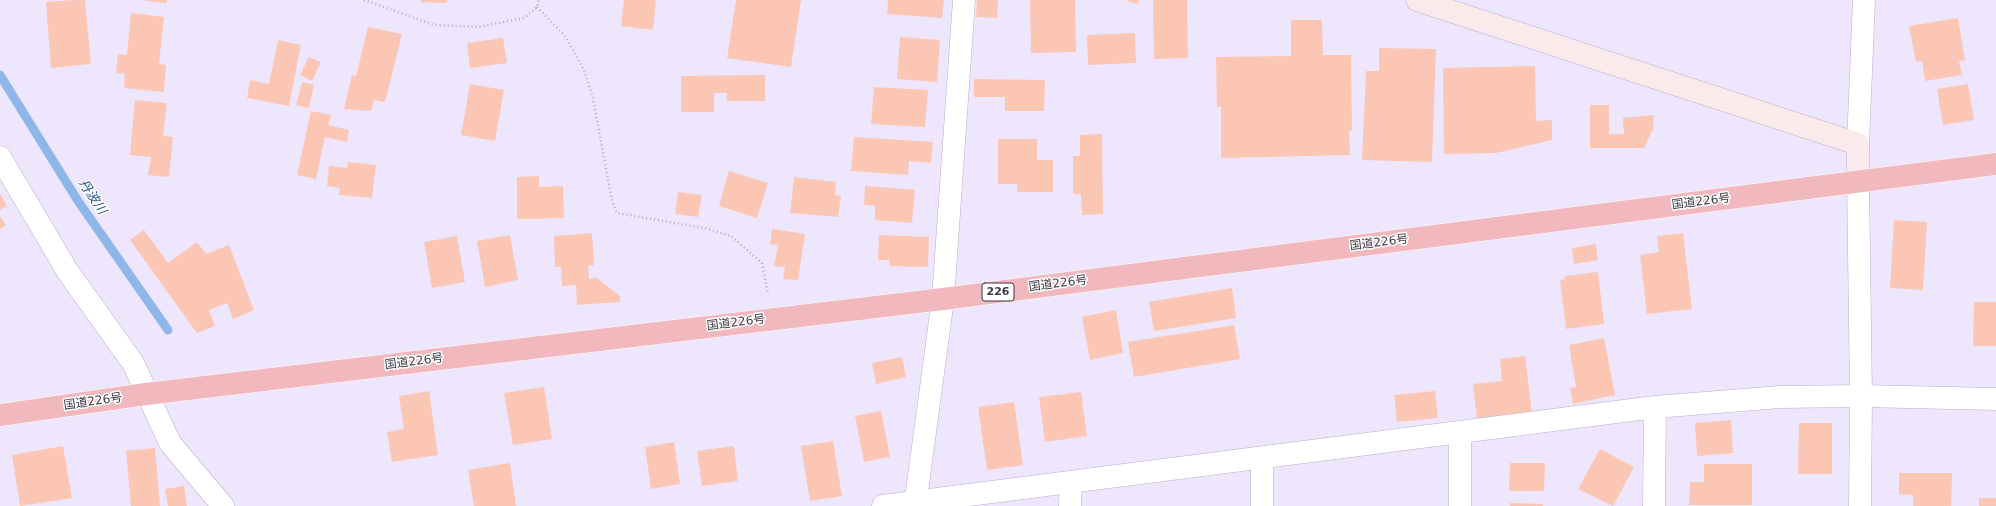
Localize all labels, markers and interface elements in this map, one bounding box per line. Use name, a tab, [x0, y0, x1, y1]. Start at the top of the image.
water label: 丹波川	[75, 176, 109, 218]
street label: 国道226号	[1671, 191, 1731, 213]
street label: 国道226号	[1349, 232, 1409, 254]
street label: 国道226号	[1028, 273, 1088, 295]
road number: 226	[982, 283, 1014, 301]
street label: 国道226号	[706, 312, 766, 334]
street label: 国道226号	[384, 351, 444, 373]
street label: 国道226号	[63, 391, 123, 413]

